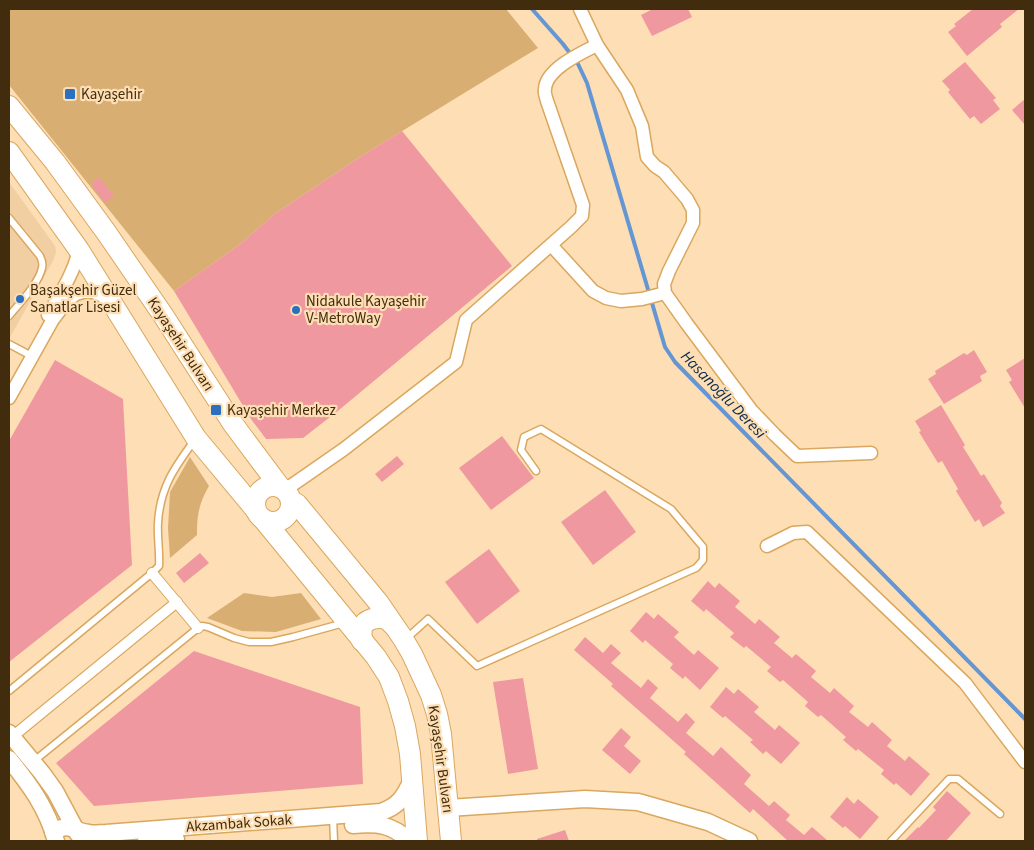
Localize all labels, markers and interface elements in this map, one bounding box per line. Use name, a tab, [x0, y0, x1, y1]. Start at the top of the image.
place label: Kayaşehir	[81, 84, 143, 105]
marker: Kayaşehir	[63, 87, 77, 101]
place label: Başakşehir Güzel Sanatlar Lisesi	[30, 280, 137, 318]
place label: Nidakule Kayaşehir V-MetroWay	[306, 291, 427, 329]
marker: Başakşehir Güzel Sanatlar Lisesi	[14, 293, 26, 305]
street label: Kayaşehir Bulvarı	[142, 293, 219, 395]
marker: Nidakule Kayaşehir V-MetroWay	[290, 304, 302, 316]
water label: Hasanoğlu Deresi	[676, 346, 771, 444]
place label: Kayaşehir Merkez	[227, 400, 336, 421]
marker: Kayaşehir Merkez	[209, 403, 223, 417]
street label: Kayaşehir Bulvarı	[423, 704, 458, 814]
street label: Akzambak Sokak	[185, 809, 293, 838]

